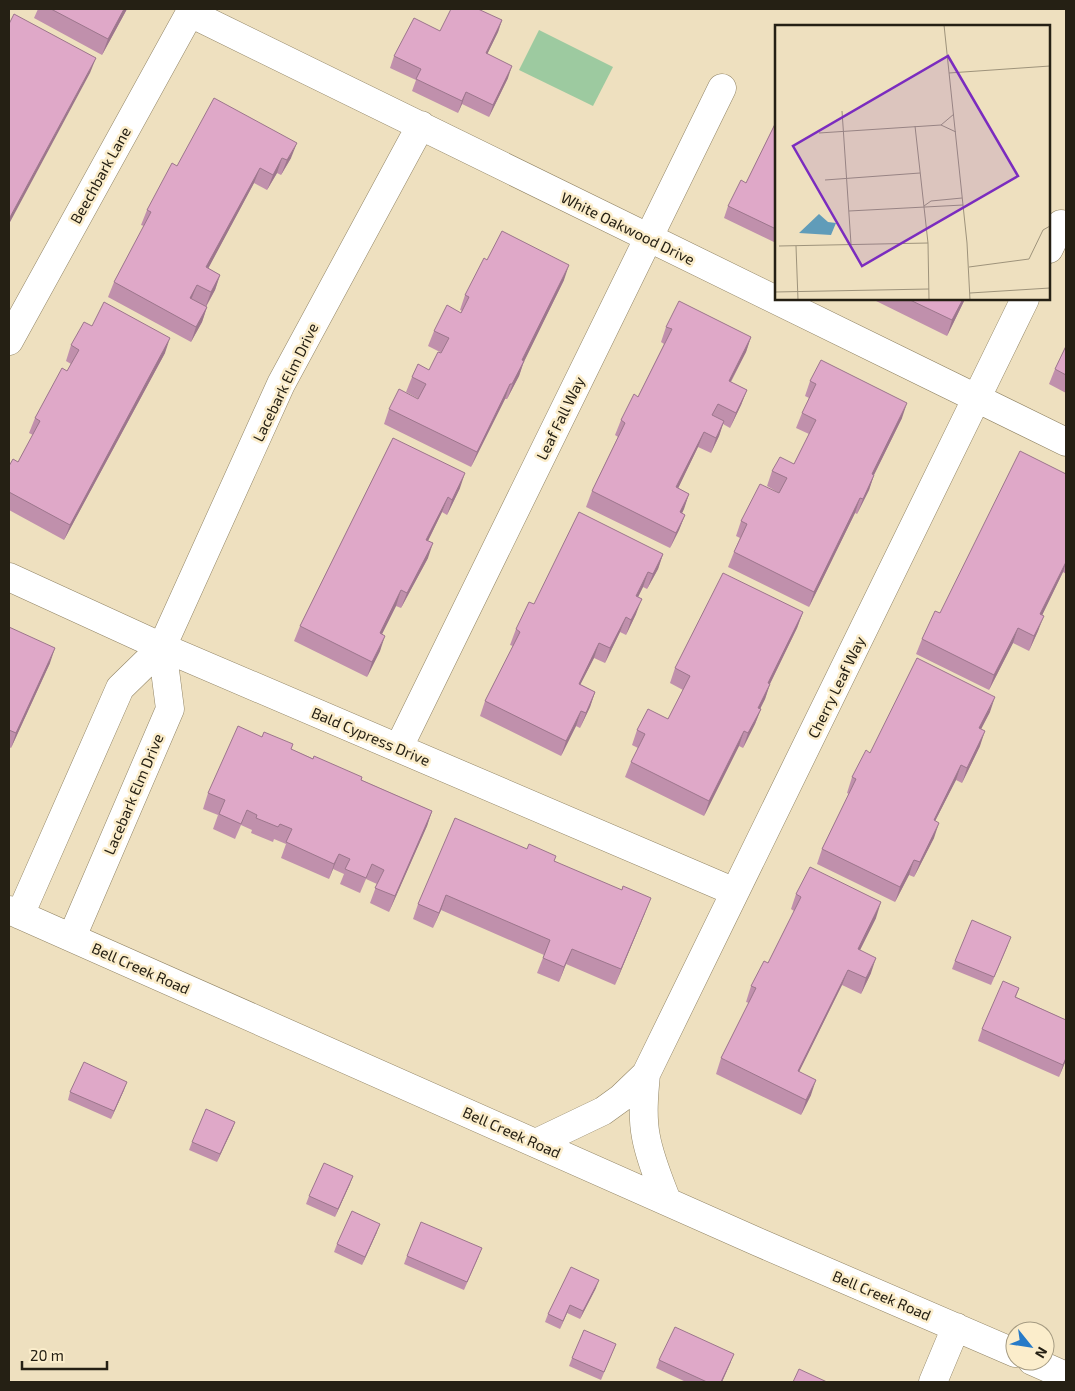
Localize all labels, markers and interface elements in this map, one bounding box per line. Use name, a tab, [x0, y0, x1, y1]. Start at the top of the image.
inset map	[775, 25, 1050, 300]
street label: Beechbark Lane	[66, 123, 134, 227]
street label: White Oakwood Drive	[558, 188, 698, 268]
street label: Lacebark Elm Drive	[248, 320, 322, 444]
street label: Leaf Fall Way	[532, 373, 588, 463]
street label: Cherry Leaf Way	[804, 633, 868, 741]
street label: Bald Cypress Drive	[309, 703, 433, 769]
street label: Lacebark Elm Drive	[99, 731, 167, 857]
street label: Bell Creek Road	[89, 938, 193, 998]
street label: Bell Creek Road	[460, 1102, 564, 1162]
street label: Bell Creek Road	[830, 1266, 934, 1324]
north arrow	[1005, 1321, 1055, 1371]
scale bar	[22, 1338, 108, 1370]
text: N	[1032, 1344, 1052, 1361]
text: 20 m	[30, 1346, 64, 1364]

